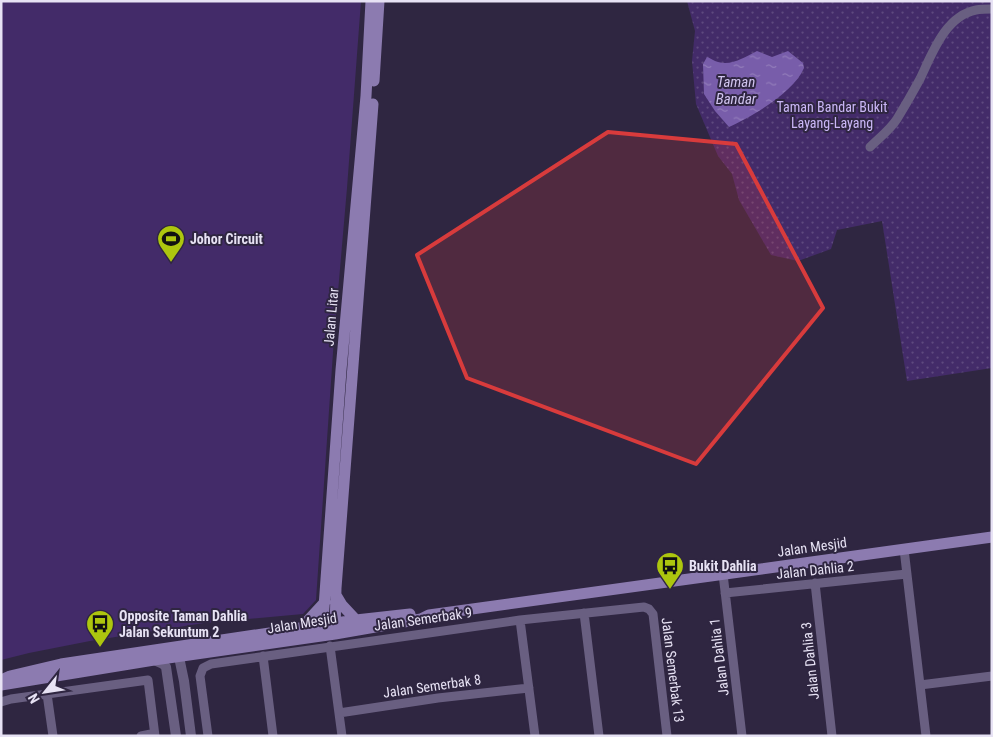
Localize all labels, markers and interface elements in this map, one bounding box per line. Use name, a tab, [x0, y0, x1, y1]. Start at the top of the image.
water label: Taman Bandar	[716, 73, 757, 108]
park label: Taman Bandar Bukit Layang-Layang	[777, 99, 887, 131]
sports icon: Johor Circuit	[156, 224, 186, 263]
place label: Johor Circuit	[190, 231, 263, 247]
street label: Jalan Litar	[320, 287, 342, 347]
street label: Jalan Mesjid	[776, 534, 848, 560]
bus stop icon: Bukit Dahlia	[655, 551, 685, 590]
place label: Bukit Dahlia	[689, 558, 757, 574]
street label: Jalan Dahlia 2	[775, 558, 855, 582]
street label: Jalan Semerbak 9	[373, 604, 473, 634]
place label: Opposite Taman Dahlia Jalan Sekuntum 2	[119, 608, 248, 640]
bus stop icon: Opposite Taman Dahlia Jalan Sekuntum 2	[85, 609, 115, 648]
street label: Jalan Mesjid	[266, 610, 338, 636]
street label: Jalan Semerbak 13	[659, 617, 687, 723]
street label: Jalan Dahlia 1	[706, 617, 732, 697]
street label: Jalan Dahlia 3	[798, 621, 822, 701]
north arrow	[20, 667, 70, 717]
street label: Jalan Semerbak 8	[382, 671, 482, 701]
text: N	[25, 691, 43, 706]

